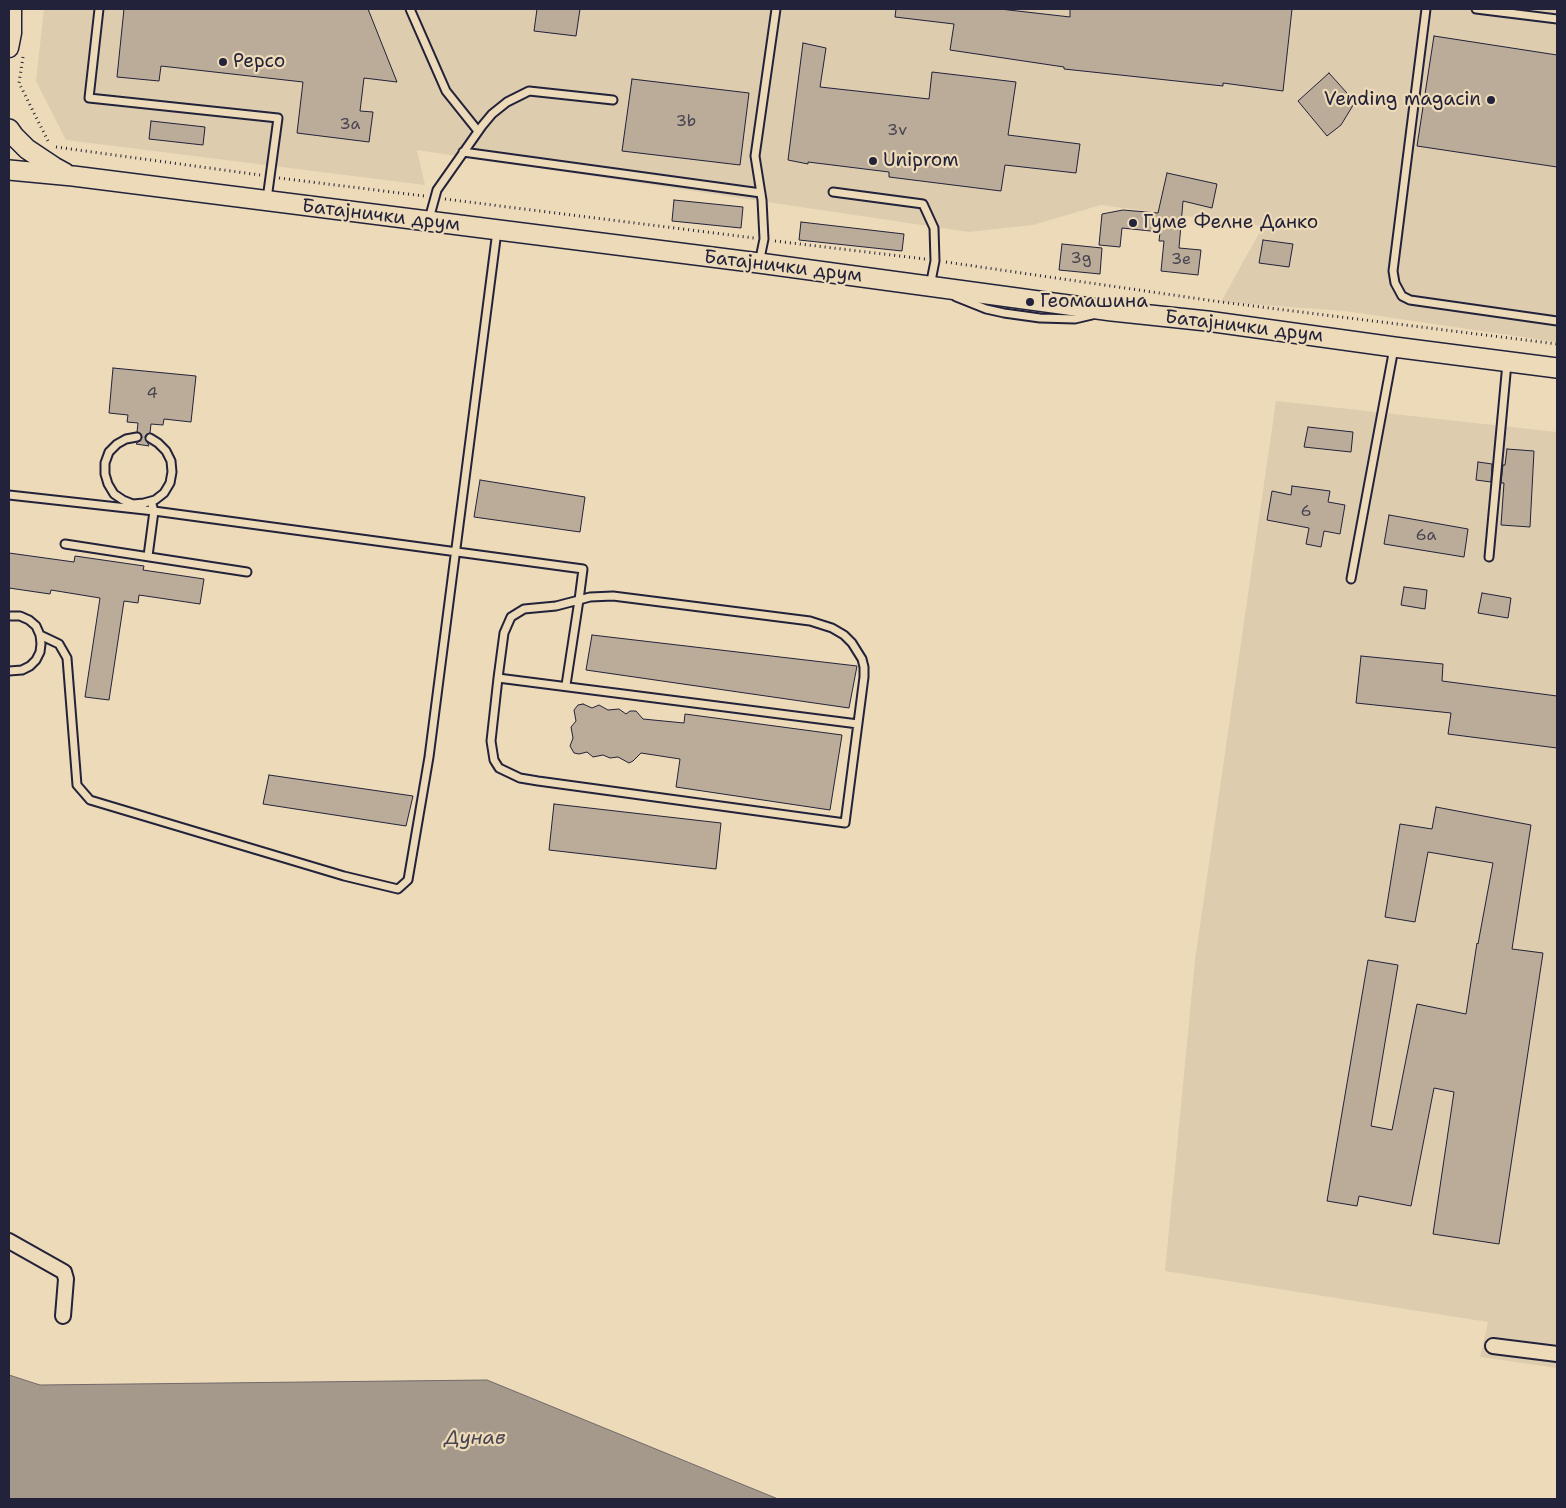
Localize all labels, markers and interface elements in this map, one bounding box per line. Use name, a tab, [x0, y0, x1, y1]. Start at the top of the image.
place label: Pepco	[233, 51, 285, 73]
marker: Pepco	[217, 56, 229, 68]
place label: Vending magacin	[1324, 89, 1481, 111]
marker: Vending magacin	[1485, 94, 1497, 106]
house number: 3b	[676, 112, 696, 132]
house number: 3a	[340, 115, 360, 135]
house number: 3v	[887, 121, 907, 141]
place label: Uniprom	[883, 150, 959, 172]
marker: Uniprom	[867, 155, 879, 167]
street label: Батајнички друм	[301, 195, 461, 237]
place label: Гуме Фелне Данко	[1143, 212, 1318, 234]
marker: Гуме Фелне Данко	[1127, 217, 1139, 229]
street label: Батајнички друм	[703, 246, 863, 288]
house number: 3g	[1070, 249, 1092, 269]
house number: 3e	[1171, 250, 1191, 270]
place label: Геомашина	[1040, 291, 1148, 313]
marker: Геомашина	[1024, 296, 1036, 308]
street label: Батајнички друм	[1164, 306, 1324, 348]
house number: 4	[146, 384, 158, 404]
house number: 6	[1300, 502, 1312, 522]
house number: 6a	[1416, 526, 1436, 546]
water label: Дунав	[444, 1427, 506, 1451]

